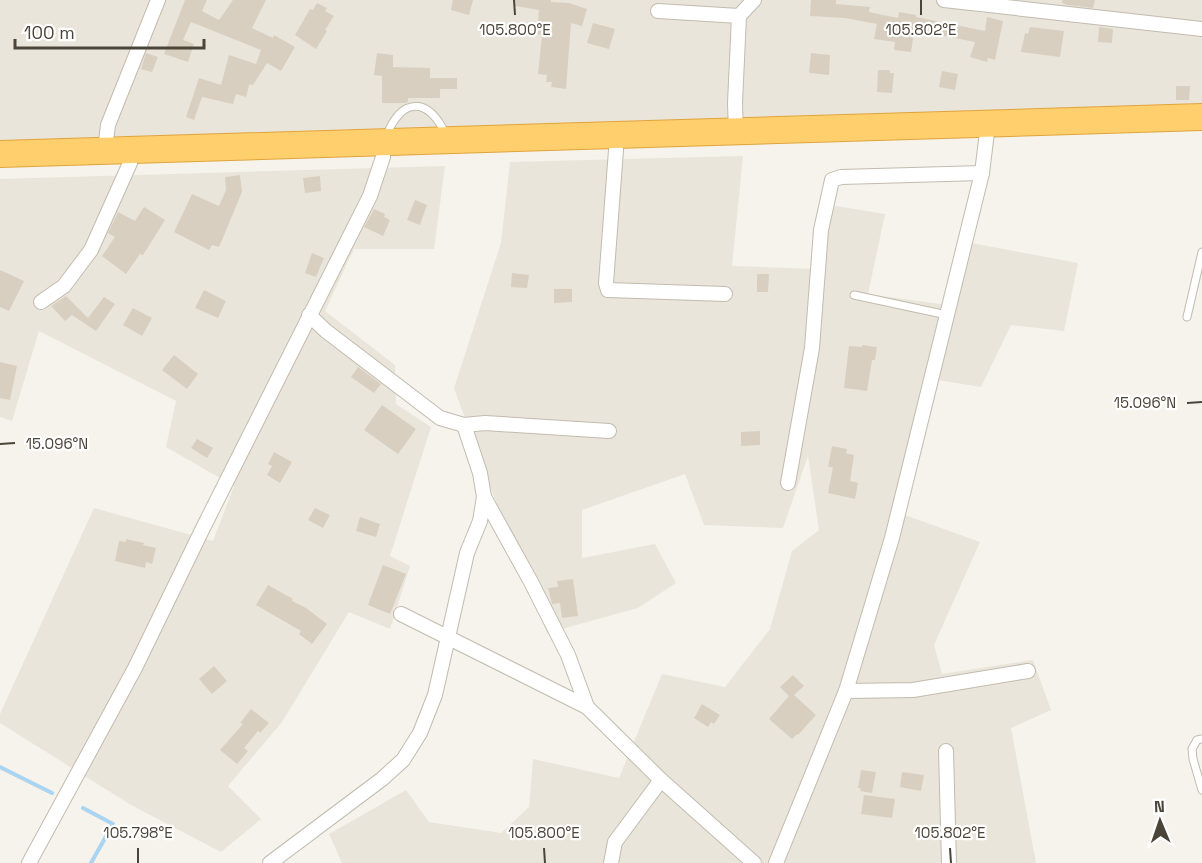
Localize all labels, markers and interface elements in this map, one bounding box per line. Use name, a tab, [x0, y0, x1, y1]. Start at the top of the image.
scale bar	[15, 12, 204, 50]
text: 105.800°E	[479, 20, 551, 39]
text: 105.802°E	[886, 20, 956, 39]
text: 100 m	[24, 21, 75, 44]
text: 15.096°N	[1114, 393, 1176, 412]
text: 15.096°N	[26, 434, 88, 453]
north arrow	[1130, 791, 1190, 851]
text: N	[1154, 796, 1165, 817]
text: 105.798°E	[103, 823, 173, 842]
text: 105.800°E	[508, 823, 580, 842]
text: 105.802°E	[915, 823, 985, 842]

